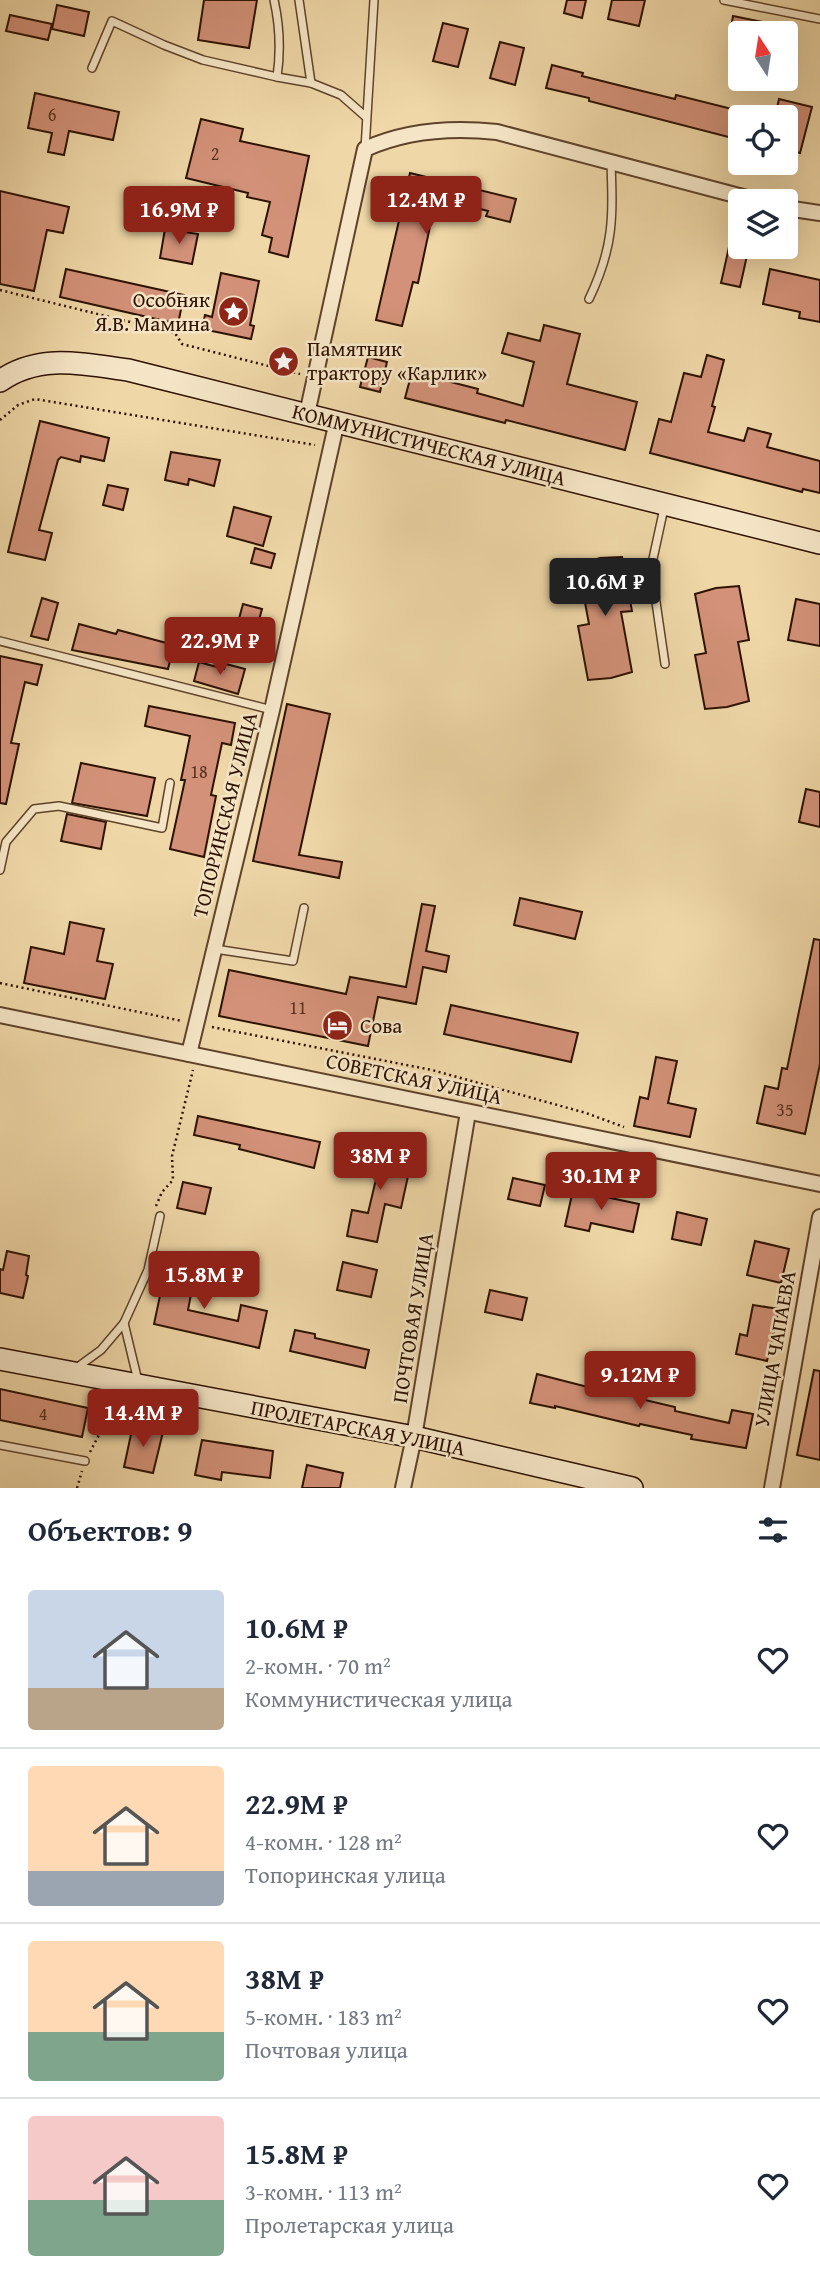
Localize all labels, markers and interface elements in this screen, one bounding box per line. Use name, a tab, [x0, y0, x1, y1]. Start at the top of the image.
north arrow	[728, 21, 798, 91]
map controls	[728, 21, 798, 259]
house number: 6	[48, 101, 56, 128]
button: locate	[728, 105, 798, 175]
house number: 2	[211, 140, 219, 167]
pin: 12.4M ₽	[361, 176, 491, 236]
text: 12.4M ₽	[386, 182, 466, 215]
pin: 16.9M ₽	[114, 187, 244, 246]
button: layers	[728, 189, 798, 259]
text: 16.9M ₽	[139, 192, 219, 225]
place label: Особняк Я.В. Мамина	[94, 284, 210, 339]
place icon: Особняк Я.В. Мамина	[216, 295, 250, 329]
place label: Памятник трактору «Карлик»	[307, 333, 487, 388]
place icon: Памятник трактору «Карлик»	[267, 344, 301, 378]
street label: КОММУНИСТИЧЕСКАЯ УЛИЦА	[289, 396, 569, 494]
pin: 10.6M ₽	[540, 558, 670, 618]
text: 10.6M ₽	[565, 564, 645, 597]
pin: 22.9M ₽	[155, 618, 285, 677]
text: 22.9M ₽	[180, 623, 260, 656]
street label: ТОПОРИНСКАЯ УЛИЦА	[184, 709, 265, 921]
house number: 18	[190, 758, 208, 785]
house number: 11	[289, 994, 307, 1021]
hotel icon: Сова	[320, 1009, 354, 1043]
place label: Сова	[360, 1010, 402, 1041]
street label: СОВЕТСКАЯ УЛИЦА	[323, 1045, 505, 1112]
house number: 35	[776, 1096, 794, 1123]
pin: 38M ₽	[331, 1132, 429, 1192]
text: 38M ₽	[350, 1138, 410, 1171]
pin: 30.1M ₽	[536, 1152, 666, 1212]
text: 30.1M ₽	[561, 1158, 641, 1191]
street label: ПОЧТОВАЯ УЛИЦА	[384, 1230, 441, 1405]
pin: 15.8M ₽	[139, 1252, 269, 1311]
text: 15.8M ₽	[164, 1257, 244, 1290]
street label: УЛИЦА ЧАПАЕВА	[746, 1268, 804, 1430]
pin: 9.12M ₽	[575, 1352, 705, 1411]
text: 9.12M ₽	[600, 1357, 680, 1390]
pin: 14.4M ₽	[78, 1390, 208, 1449]
street label: ПРОЛЕТАРСКАЯ УЛИЦА	[248, 1392, 468, 1464]
text: 14.4M ₽	[103, 1395, 183, 1428]
house number: 4	[39, 1400, 47, 1427]
text: Объектов: 9	[28, 1508, 192, 1552]
icon: filters	[754, 1511, 792, 1549]
text: 10.6M ₽	[245, 1605, 348, 1649]
icon: home	[84, 1618, 168, 1702]
icon: heart	[754, 1641, 792, 1679]
text: 2-комн. · 70 m²	[245, 1649, 391, 1682]
text: Коммунистическая улица	[245, 1682, 513, 1715]
text: 22.9M ₽	[245, 1781, 348, 1825]
icon: home	[84, 1794, 168, 1878]
icon: heart	[754, 1817, 792, 1855]
text: 4-комн. · 128 m²	[245, 1825, 402, 1858]
text: Топоринская улица	[245, 1858, 446, 1891]
text: 38M ₽	[245, 1956, 324, 2000]
icon: home	[84, 1969, 168, 2053]
icon: heart	[754, 1992, 792, 2030]
text: 5-комн. · 183 m²	[245, 2000, 402, 2033]
text: Почтовая улица	[245, 2033, 408, 2066]
text: 15.8M ₽	[245, 2131, 348, 2175]
icon: home	[84, 2144, 168, 2228]
icon: heart	[754, 2167, 792, 2205]
text: 3-комн. · 113 m²	[245, 2175, 402, 2208]
text: Пролетарская улица	[245, 2208, 454, 2241]

